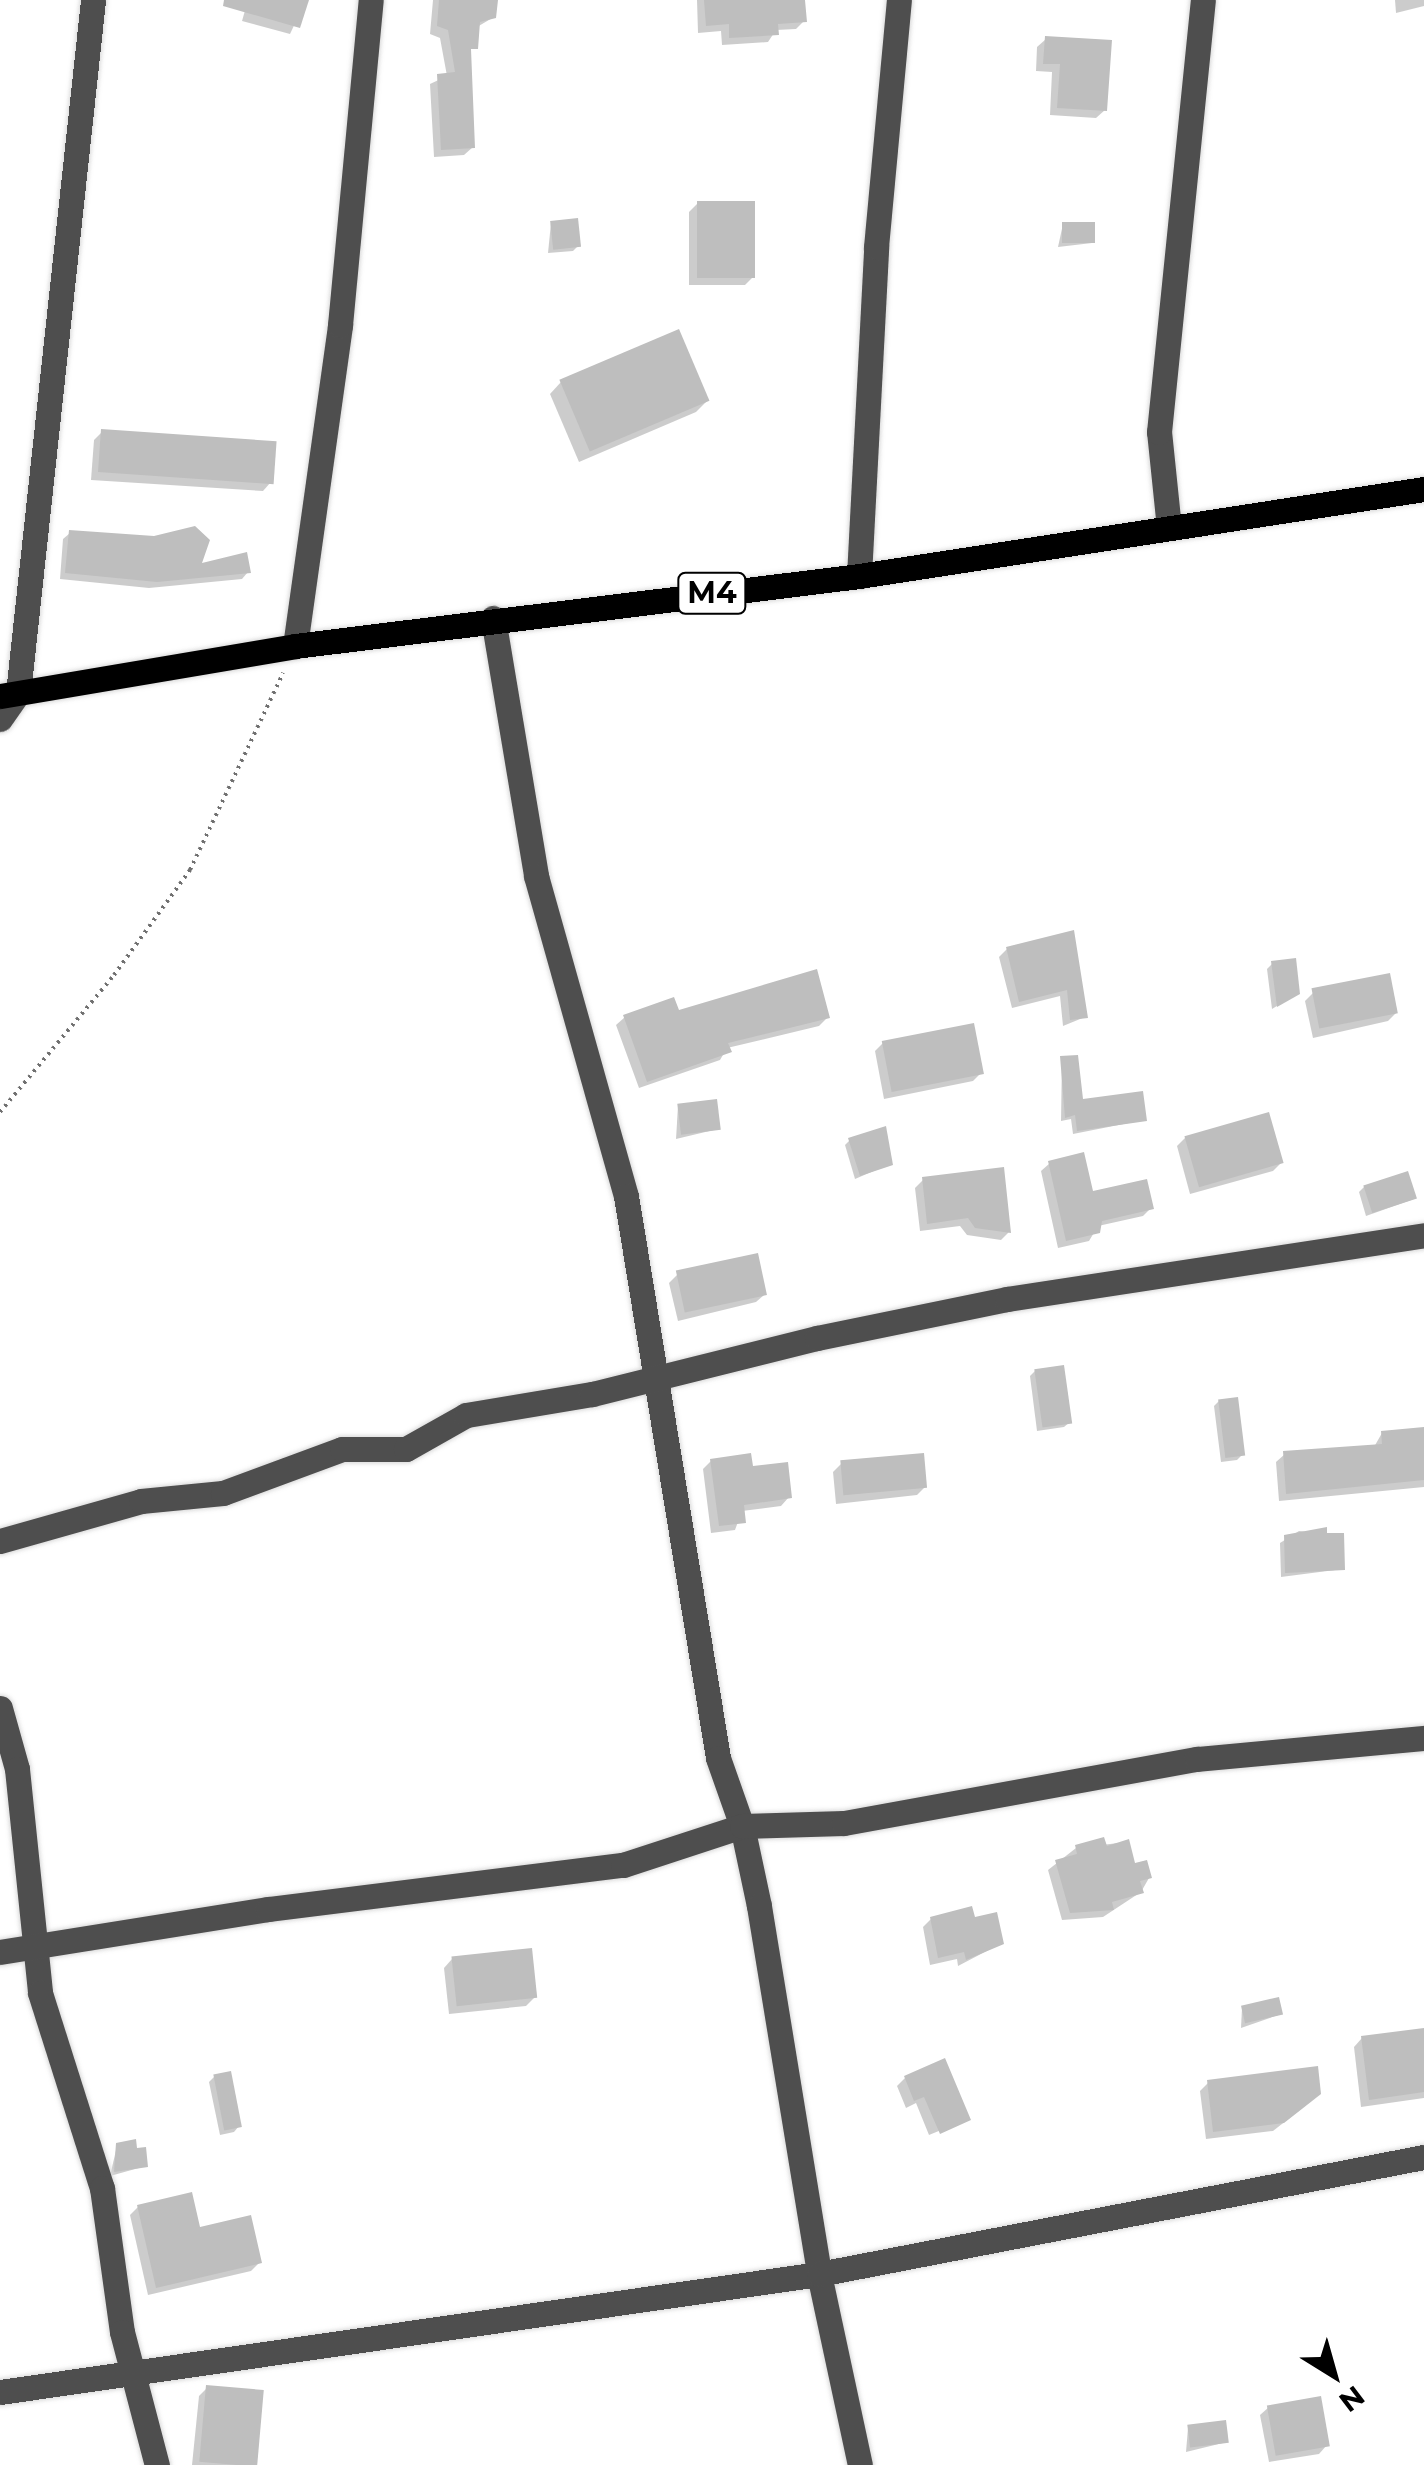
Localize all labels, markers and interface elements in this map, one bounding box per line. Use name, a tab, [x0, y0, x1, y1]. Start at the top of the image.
road number: M4	[677, 568, 747, 618]
north arrow	[1284, 2325, 1384, 2425]
text: N	[1333, 2379, 1371, 2419]

